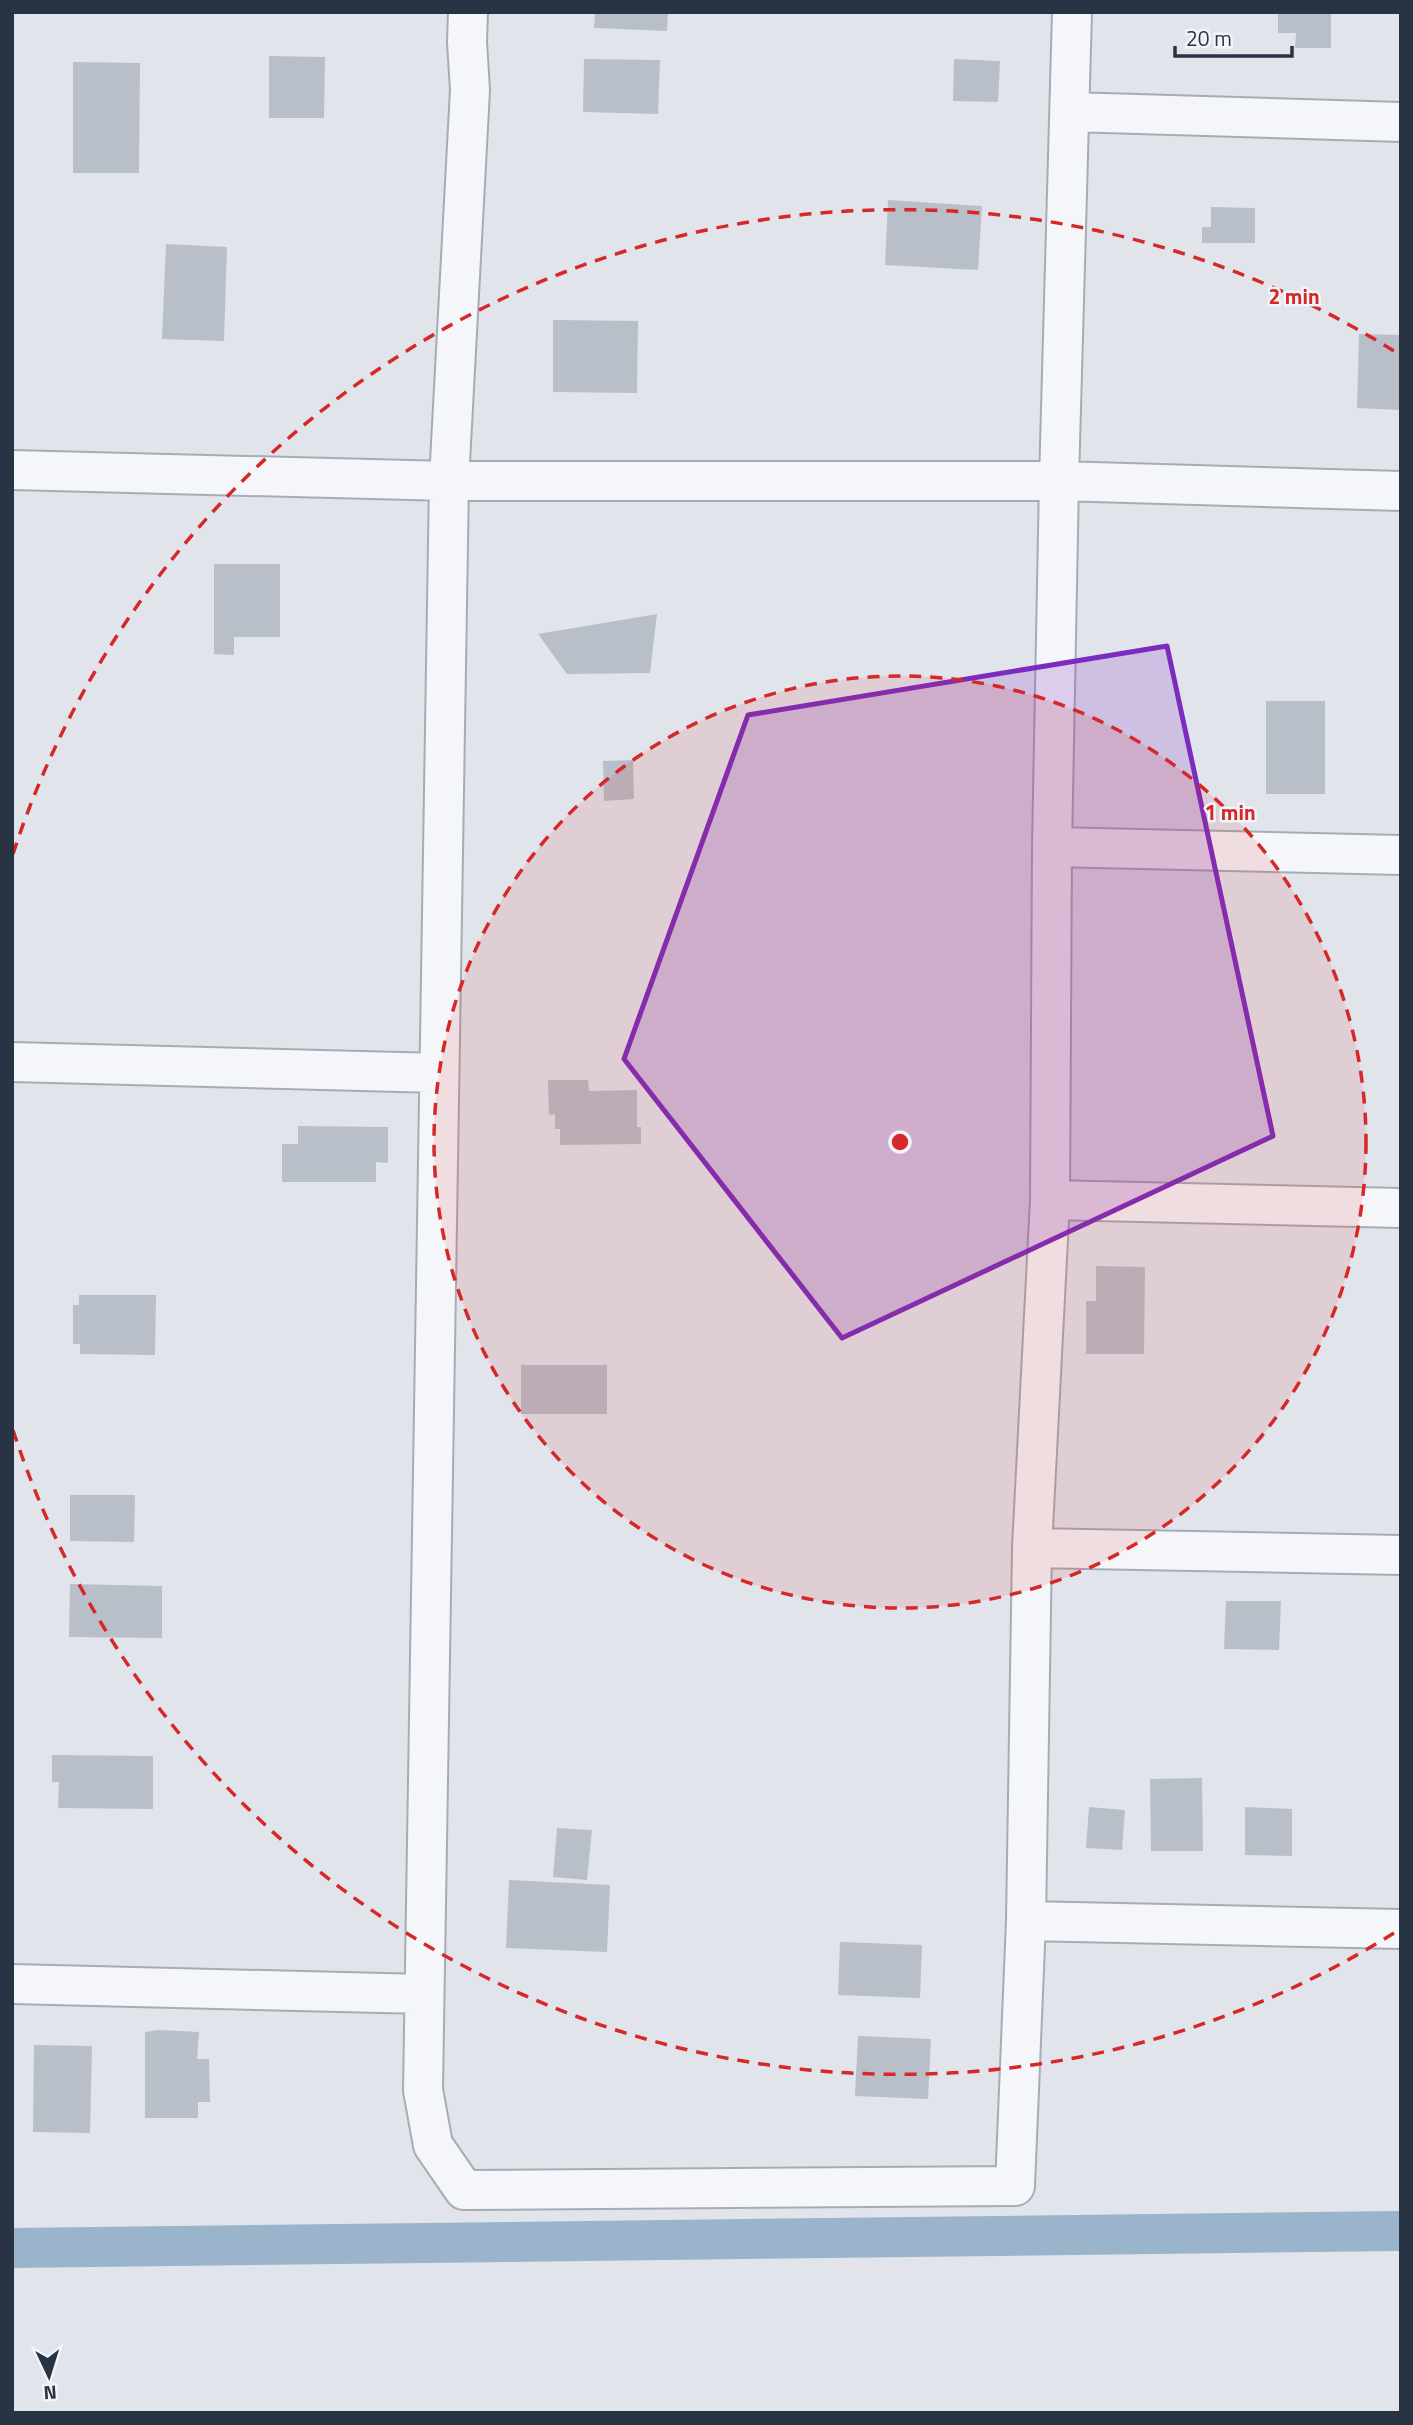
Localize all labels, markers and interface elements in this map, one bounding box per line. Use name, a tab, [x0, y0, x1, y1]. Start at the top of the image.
scale bar	[1175, 14, 1292, 58]
text: 20 m	[1186, 22, 1232, 54]
text: 2 min	[1268, 280, 1320, 312]
text: 1 min	[1204, 796, 1256, 828]
centre of rings	[888, 1130, 912, 1154]
north arrow	[14, 2341, 84, 2411]
text: N	[43, 2379, 58, 2408]

